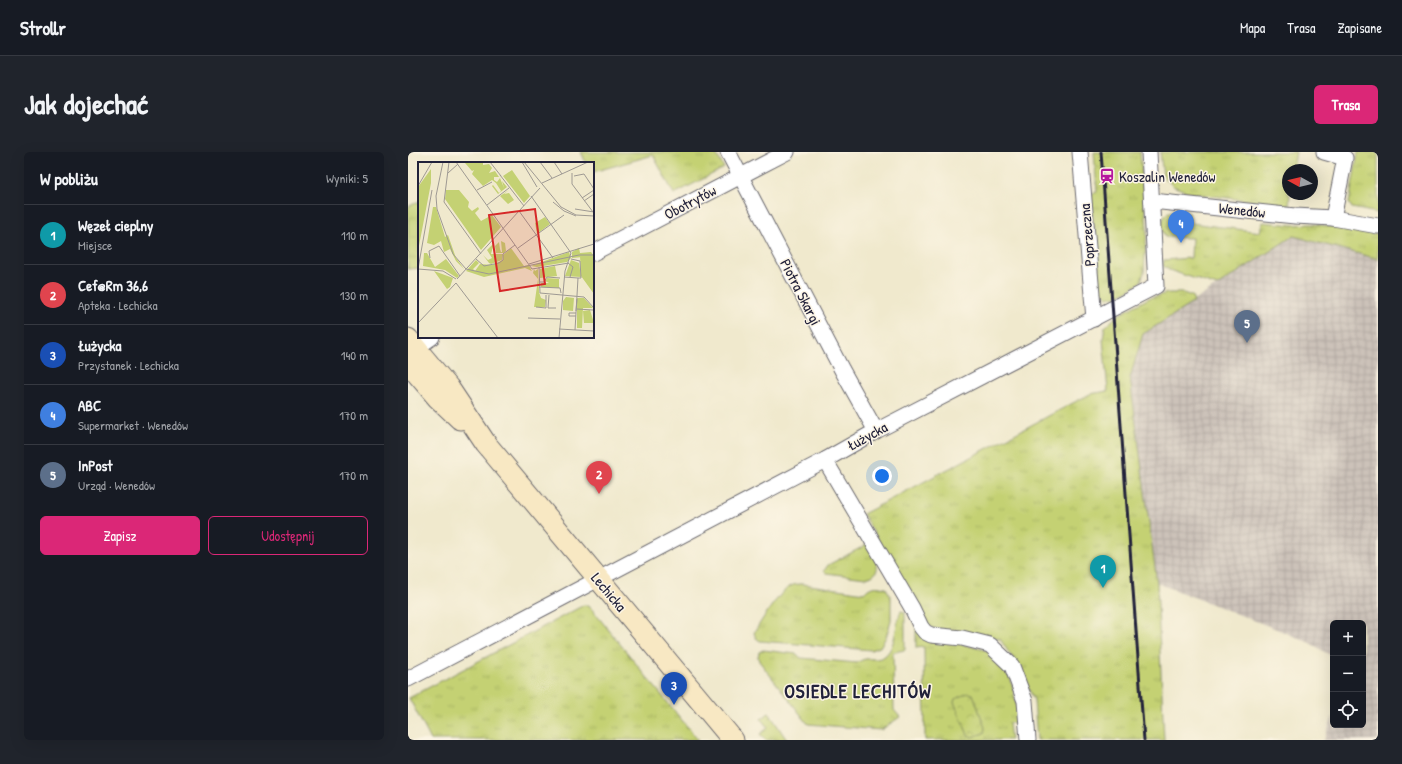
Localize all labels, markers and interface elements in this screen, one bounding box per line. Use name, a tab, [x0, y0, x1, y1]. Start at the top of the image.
text: Strollr	[20, 15, 66, 41]
text: Mapa	[1240, 18, 1265, 37]
text: Trasa	[1287, 18, 1316, 37]
text: Zapisane	[1338, 18, 1382, 37]
text: Jak dojechać	[24, 85, 148, 123]
button: Trasa	[1314, 85, 1378, 124]
inset map	[418, 162, 594, 338]
north arrow	[1282, 164, 1318, 200]
place label: Koszalin Wenedów	[1119, 166, 1215, 187]
text: W pobliżu	[40, 167, 98, 190]
station icon: Koszalin Wenedów	[1098, 167, 1116, 185]
text: Wyniki: 5	[326, 169, 368, 187]
street label: Obotrytów	[660, 180, 720, 224]
street label: Wenedów	[1218, 197, 1266, 223]
street label: Poprzeczna	[1074, 203, 1100, 267]
pin: 4	[1168, 210, 1194, 243]
text: Węzeł cieplny	[78, 215, 153, 236]
text: 1	[51, 226, 55, 244]
text: 110 m	[341, 226, 368, 244]
text: Miejsce	[78, 236, 112, 254]
street label: Piotra Skargi	[775, 255, 827, 329]
text: Cef@Rm 36,6	[78, 275, 148, 296]
text: 2	[50, 286, 56, 304]
text: 130 m	[340, 286, 368, 304]
text: Apteka · Lechicka	[78, 296, 158, 314]
pin: 5	[1234, 310, 1260, 343]
text: Łużycka	[78, 335, 121, 356]
text: 3	[50, 346, 56, 364]
text: 140 m	[341, 346, 368, 364]
text: Przystanek · Lechicka	[78, 356, 179, 374]
text: ABC	[78, 395, 101, 416]
text: 4	[51, 406, 55, 424]
text: 170 m	[339, 406, 368, 424]
text: Supermarket · Wenedów	[78, 416, 188, 434]
street label: Łużycka	[843, 416, 891, 456]
text: InPost	[78, 455, 113, 476]
pin: 2	[586, 461, 612, 494]
text: 5	[50, 466, 56, 484]
text: 170 m	[339, 466, 368, 484]
your location	[872, 466, 892, 486]
text: Urząd · Wenedów	[78, 476, 155, 494]
button: Zapisz	[40, 516, 200, 555]
button: Udostępnij	[208, 516, 368, 555]
pin: 1	[1090, 555, 1116, 588]
street label: Lechicka	[587, 568, 632, 616]
map controls	[1330, 620, 1366, 728]
button: +	[1330, 620, 1366, 656]
button: −	[1330, 656, 1366, 692]
pin: 3	[661, 672, 687, 705]
district label: OSIEDLE LECHITÓW	[784, 678, 932, 704]
button: locate	[1330, 692, 1366, 728]

